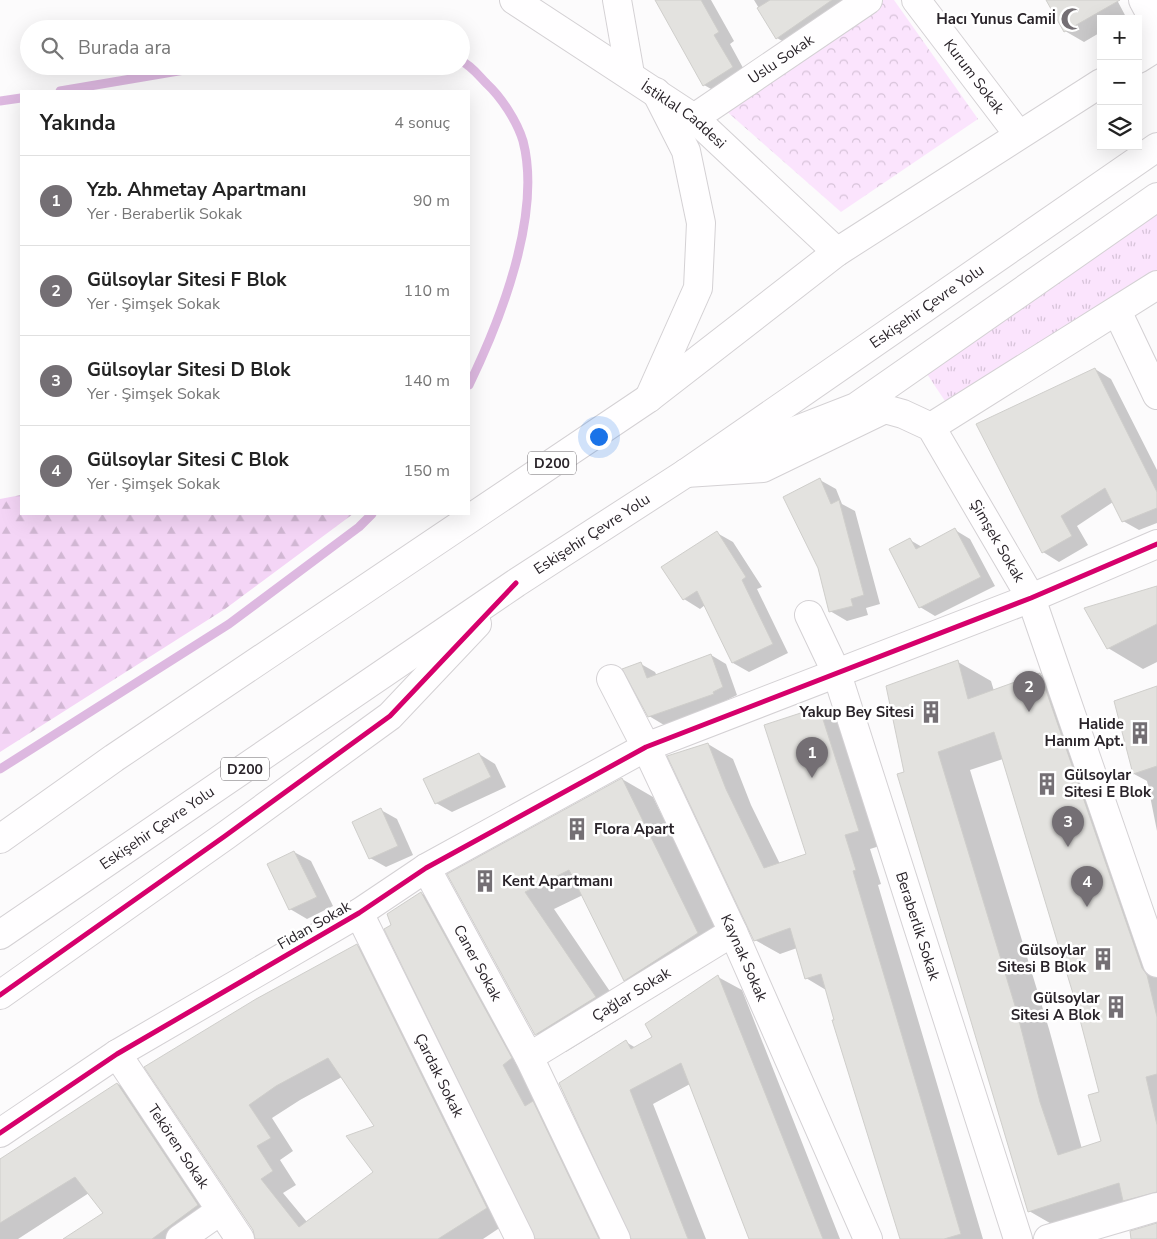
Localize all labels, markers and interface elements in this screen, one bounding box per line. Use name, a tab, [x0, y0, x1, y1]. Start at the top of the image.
mosque icon: Hacı Yunus Camiİ	[1059, 6, 1085, 32]
place label: Hacı Yunus Camiİ	[936, 9, 1056, 29]
map controls	[1097, 15, 1142, 150]
button: +	[1097, 15, 1142, 60]
search box	[20, 20, 470, 75]
street label: Uslu Sokak	[744, 29, 818, 88]
icon: search	[38, 34, 66, 62]
text: Burada ara	[78, 35, 171, 61]
street label: Kurum Sokak	[939, 35, 1009, 118]
button: −	[1097, 60, 1142, 105]
street label: İstiklal Caddesi	[637, 76, 731, 153]
button: layers	[1097, 105, 1142, 150]
text: Yakında	[40, 109, 116, 137]
text: 4 sonuç	[394, 112, 450, 134]
text: Yzb. Ahmetay Apartmanı	[87, 177, 306, 203]
text: 1	[51, 190, 61, 212]
text: 90 m	[413, 190, 450, 212]
text: Yer · Beraberlik Sokak	[87, 203, 242, 225]
street label: Eskişehir Çevre Yolu	[866, 260, 988, 353]
text: Gülsoylar Sitesi F Blok	[87, 267, 287, 293]
text: 2	[51, 280, 61, 302]
text: 110 m	[403, 280, 450, 302]
text: Yer · Şimşek Sokak	[87, 293, 220, 315]
text: Gülsoylar Sitesi D Blok	[87, 357, 290, 383]
text: 3	[51, 370, 61, 392]
text: 140 m	[403, 370, 450, 392]
text: Yer · Şimşek Sokak	[87, 383, 220, 405]
your location	[586, 424, 612, 450]
text: Gülsoylar Sitesi C Blok	[87, 447, 289, 473]
road number: D200	[528, 452, 576, 474]
text: 4	[51, 460, 61, 482]
text: 150 m	[403, 460, 450, 482]
text: Yer · Şimşek Sokak	[87, 473, 220, 495]
street label: Eskişehir Çevre Yolu	[530, 489, 654, 579]
street label: Şimşek Sokak	[966, 496, 1030, 586]
pin: 2	[1013, 671, 1045, 712]
building icon: Yakup Bey Sitesi	[918, 699, 944, 725]
place label: Yakup Bey Sitesi	[798, 702, 914, 722]
place label: Halide Hanım Apt.	[1045, 714, 1124, 751]
building icon: Halide Hanım Apt.	[1127, 720, 1153, 746]
pin: 1	[796, 737, 828, 778]
road number: D200	[221, 758, 269, 781]
place label: Gülsoylar Sitesi E Blok	[1064, 765, 1152, 802]
building icon: Gülsoylar Sitesi E Blok	[1034, 771, 1060, 797]
street label: Eskişehir Çevre Yolu	[96, 782, 218, 874]
pin: 3	[1052, 806, 1084, 847]
building icon: Flora Apart	[564, 816, 590, 842]
place label: Flora Apart	[594, 819, 675, 839]
pin: 4	[1071, 866, 1103, 907]
building icon: Kent Apartmanı	[472, 868, 498, 894]
street label: Beraberlik Sokak	[891, 869, 945, 984]
place label: Kent Apartmanı	[502, 871, 613, 891]
street label: Fidan Sokak	[274, 896, 355, 954]
street label: Kaynak Sokak	[716, 911, 772, 1005]
street label: Caner Sokak	[449, 921, 507, 1005]
place label: Gülsoylar Sitesi B Blok	[998, 940, 1087, 977]
building icon: Gülsoylar Sitesi B Blok	[1090, 946, 1116, 972]
street label: Çağlar Sokak	[588, 962, 675, 1026]
place label: Gülsoylar Sitesi A Blok	[1011, 988, 1101, 1025]
building icon: Gülsoylar Sitesi A Blok	[1103, 994, 1129, 1020]
street label: Çardak Sokak	[410, 1030, 469, 1121]
street label: Tekören Sokak	[143, 1100, 214, 1193]

